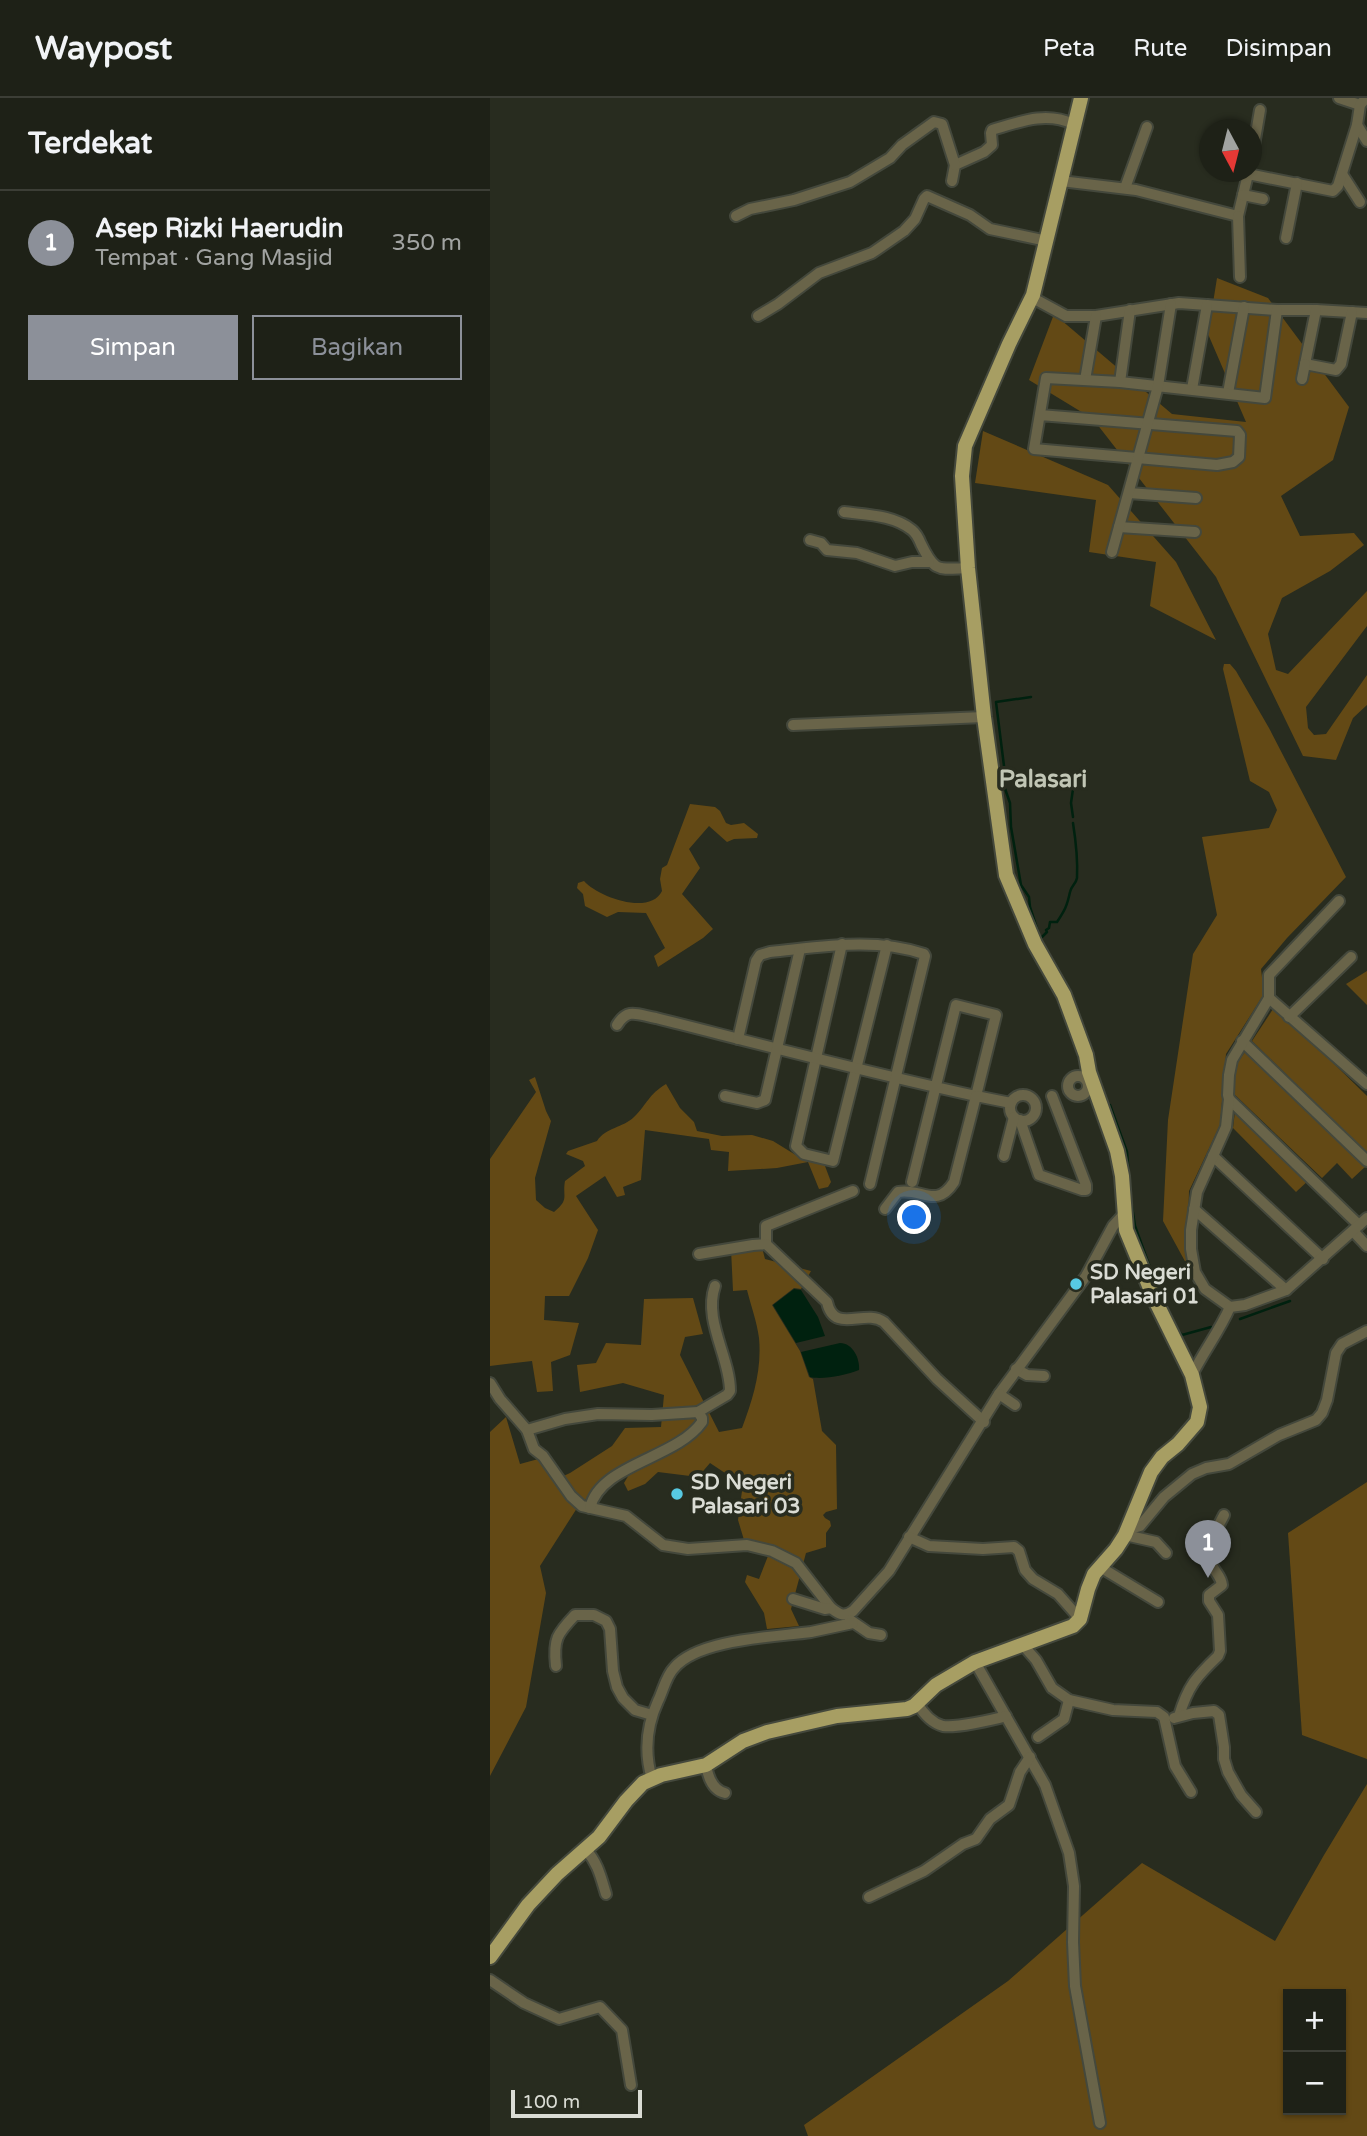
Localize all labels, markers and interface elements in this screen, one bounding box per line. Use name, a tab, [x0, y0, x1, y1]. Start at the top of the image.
text: Waypost	[35, 29, 172, 68]
text: Peta	[1043, 34, 1095, 63]
text: Rute	[1133, 34, 1187, 63]
text: Disimpan	[1225, 34, 1332, 63]
north arrow	[1199, 119, 1262, 182]
text: Terdekat	[28, 125, 152, 162]
text: Asep Rizki Haerudin	[95, 213, 344, 244]
text: 1	[44, 229, 58, 257]
text: 350 m	[392, 229, 462, 257]
text: Tempat · Gang Masjid	[95, 244, 333, 272]
button: Simpan	[28, 315, 238, 380]
button: Bagikan	[252, 315, 462, 380]
district label: Palasari	[999, 765, 1087, 794]
your location	[897, 1200, 931, 1234]
place label: SD Negeri Palasari 01	[1090, 1260, 1199, 1309]
marker: SD Negeri Palasari 01	[1068, 1276, 1084, 1292]
place label: SD Negeri Palasari 03	[691, 1470, 800, 1519]
marker: SD Negeri Palasari 03	[669, 1486, 685, 1502]
pin: 1	[1185, 1520, 1231, 1578]
map controls	[1283, 1989, 1346, 2115]
button: +	[1283, 1989, 1346, 2052]
button: −	[1283, 2052, 1346, 2115]
scale bar	[511, 2087, 642, 2119]
text: 100 m	[522, 2091, 580, 2113]

